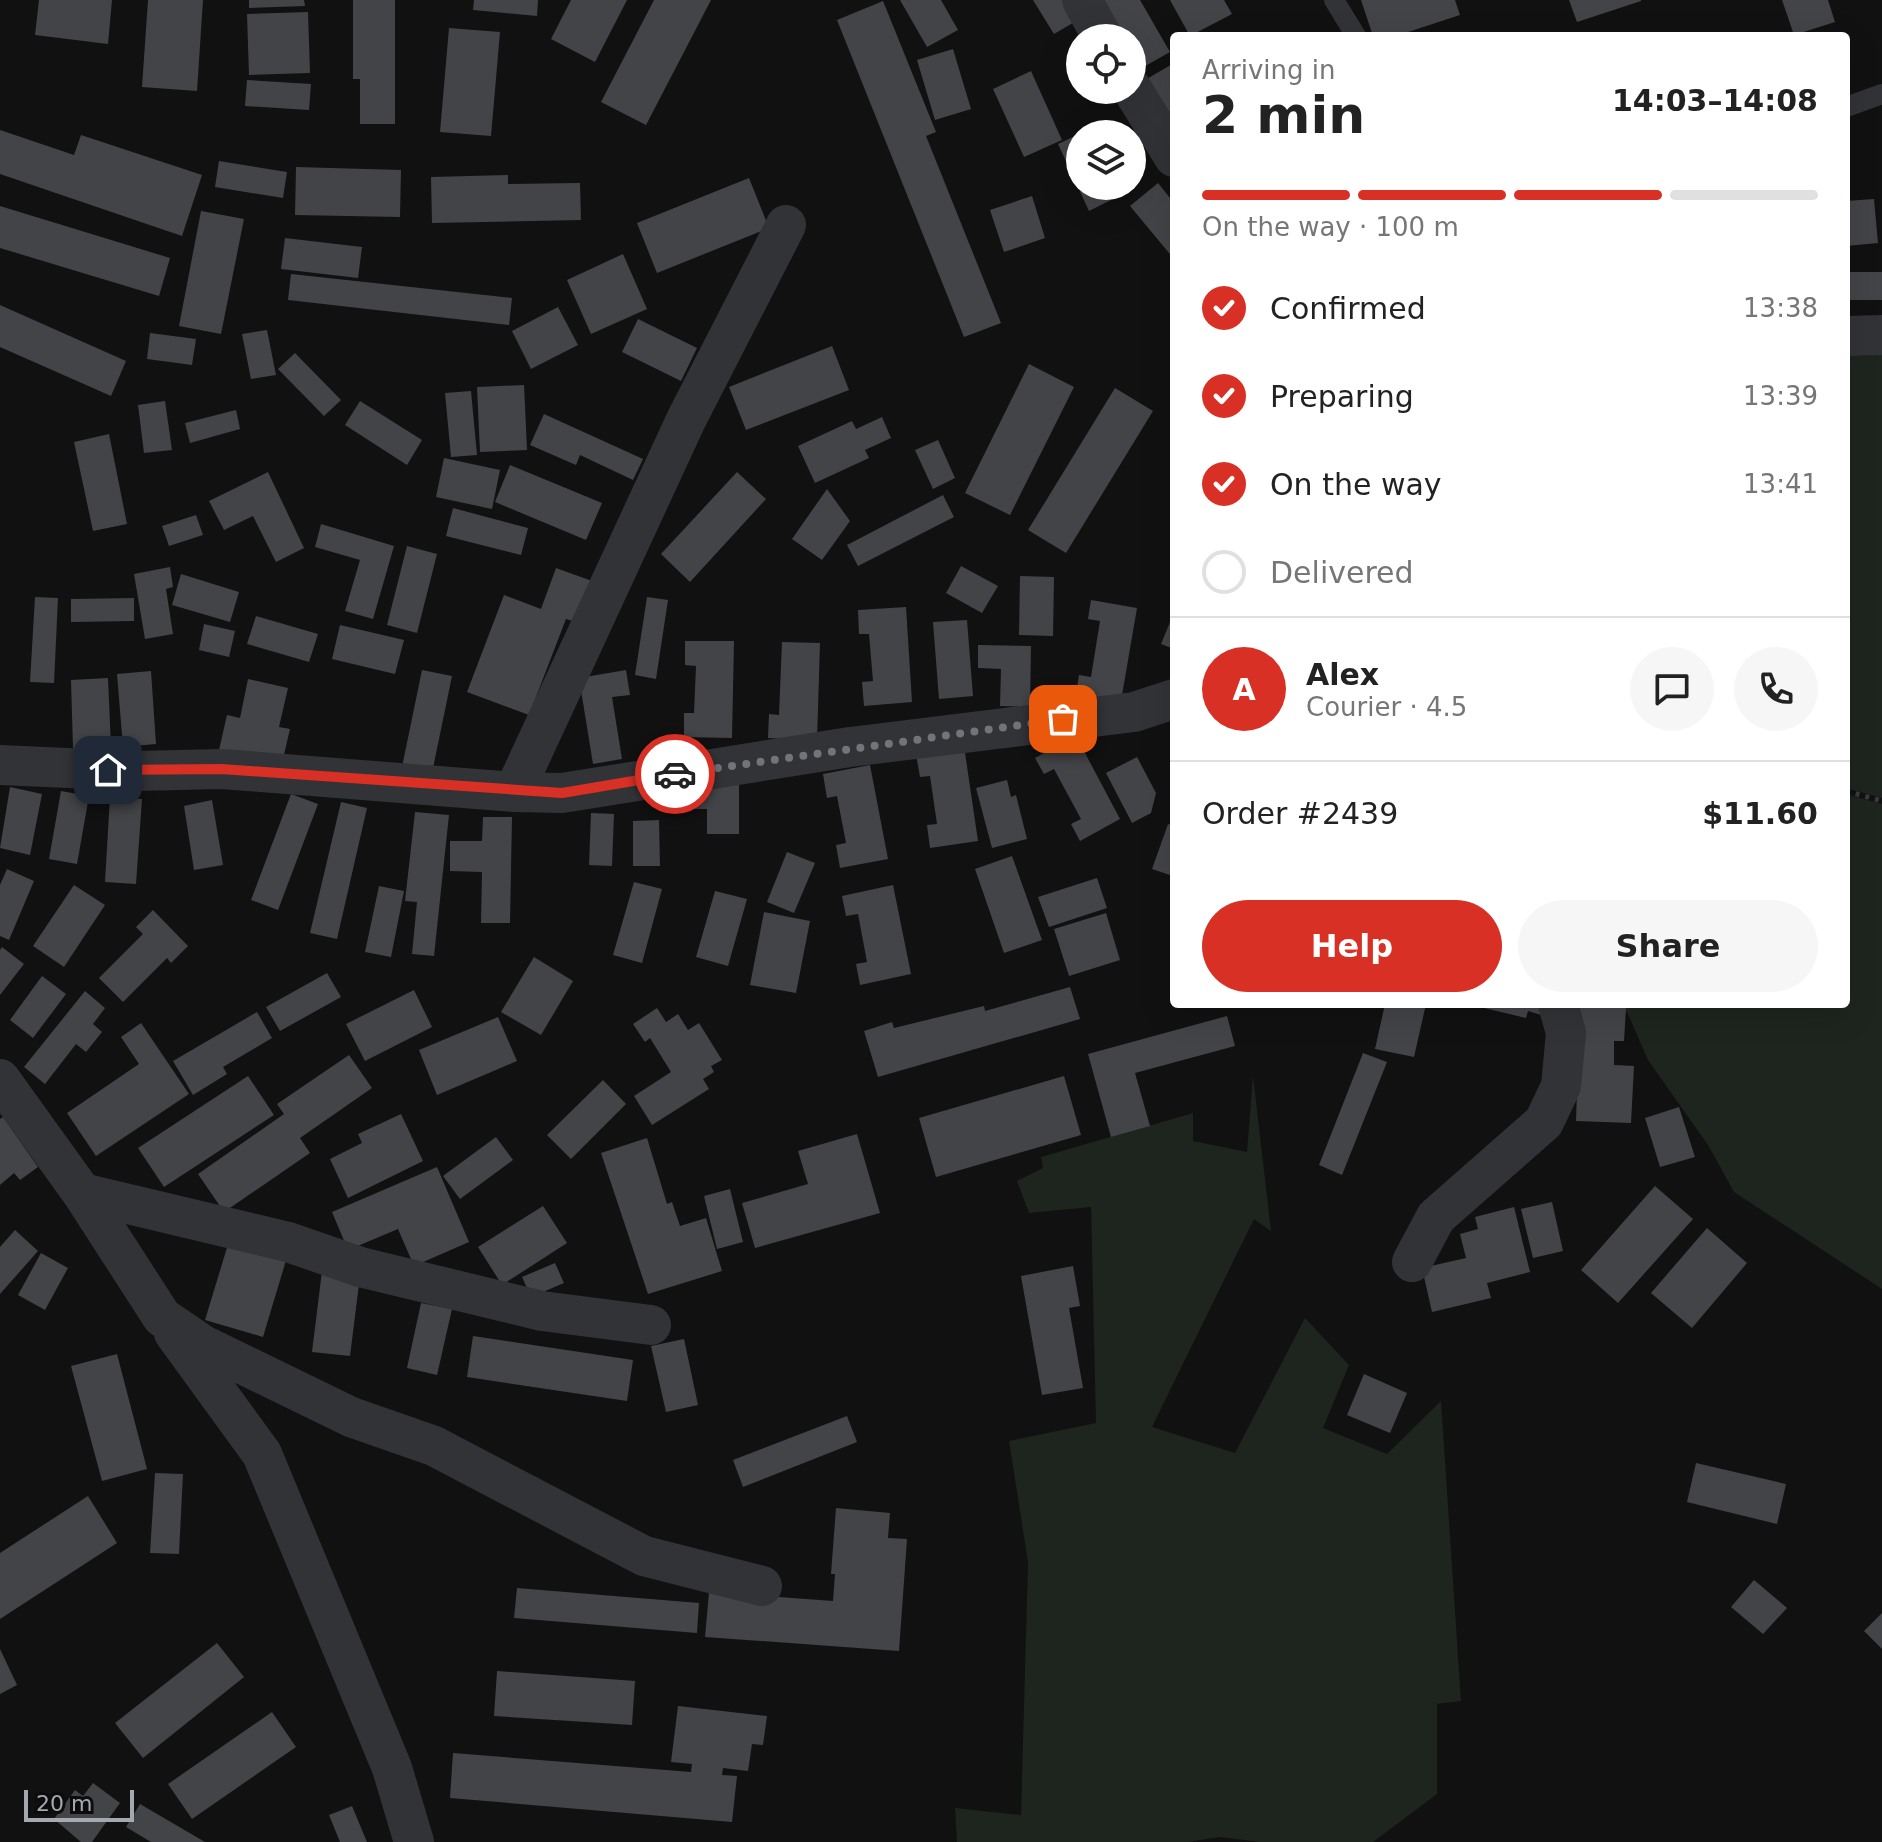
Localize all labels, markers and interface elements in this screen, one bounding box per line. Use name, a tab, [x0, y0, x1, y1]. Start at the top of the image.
map controls	[1066, 24, 1146, 200]
button: locate	[1066, 24, 1146, 104]
text: Arriving in	[1202, 55, 1336, 85]
text: 14:03–14:08	[1612, 83, 1818, 118]
text: 2 min	[1202, 85, 1365, 145]
button: layers	[1066, 120, 1146, 200]
text: On the way · 100 m	[1202, 212, 1459, 242]
icon: check	[1202, 286, 1246, 330]
text: Confirmed	[1270, 291, 1426, 326]
text: 13:38	[1743, 293, 1818, 323]
icon: check	[1202, 374, 1246, 418]
text: Preparing	[1270, 379, 1414, 414]
text: 13:39	[1743, 381, 1818, 411]
icon: check	[1202, 462, 1246, 506]
text: On the way	[1270, 467, 1442, 502]
text: 13:41	[1743, 469, 1818, 499]
text: Delivered	[1270, 555, 1414, 590]
button: chat	[1630, 647, 1714, 731]
button: phone	[1734, 647, 1818, 731]
text: Alex	[1306, 657, 1379, 692]
text: A	[1232, 672, 1256, 707]
pin	[1029, 685, 1097, 753]
text: Courier · 4.5	[1306, 692, 1467, 722]
icon: bag	[1041, 697, 1085, 741]
courier	[635, 734, 715, 814]
pin	[74, 736, 142, 804]
icon: home	[86, 748, 130, 792]
icon: car	[653, 752, 697, 796]
text: Order #2439	[1202, 796, 1398, 831]
text: $11.60	[1702, 796, 1818, 831]
button: Help	[1202, 900, 1502, 992]
button: Share	[1518, 900, 1818, 992]
scale bar	[24, 1786, 134, 1822]
text: 20 m	[36, 1791, 92, 1816]

